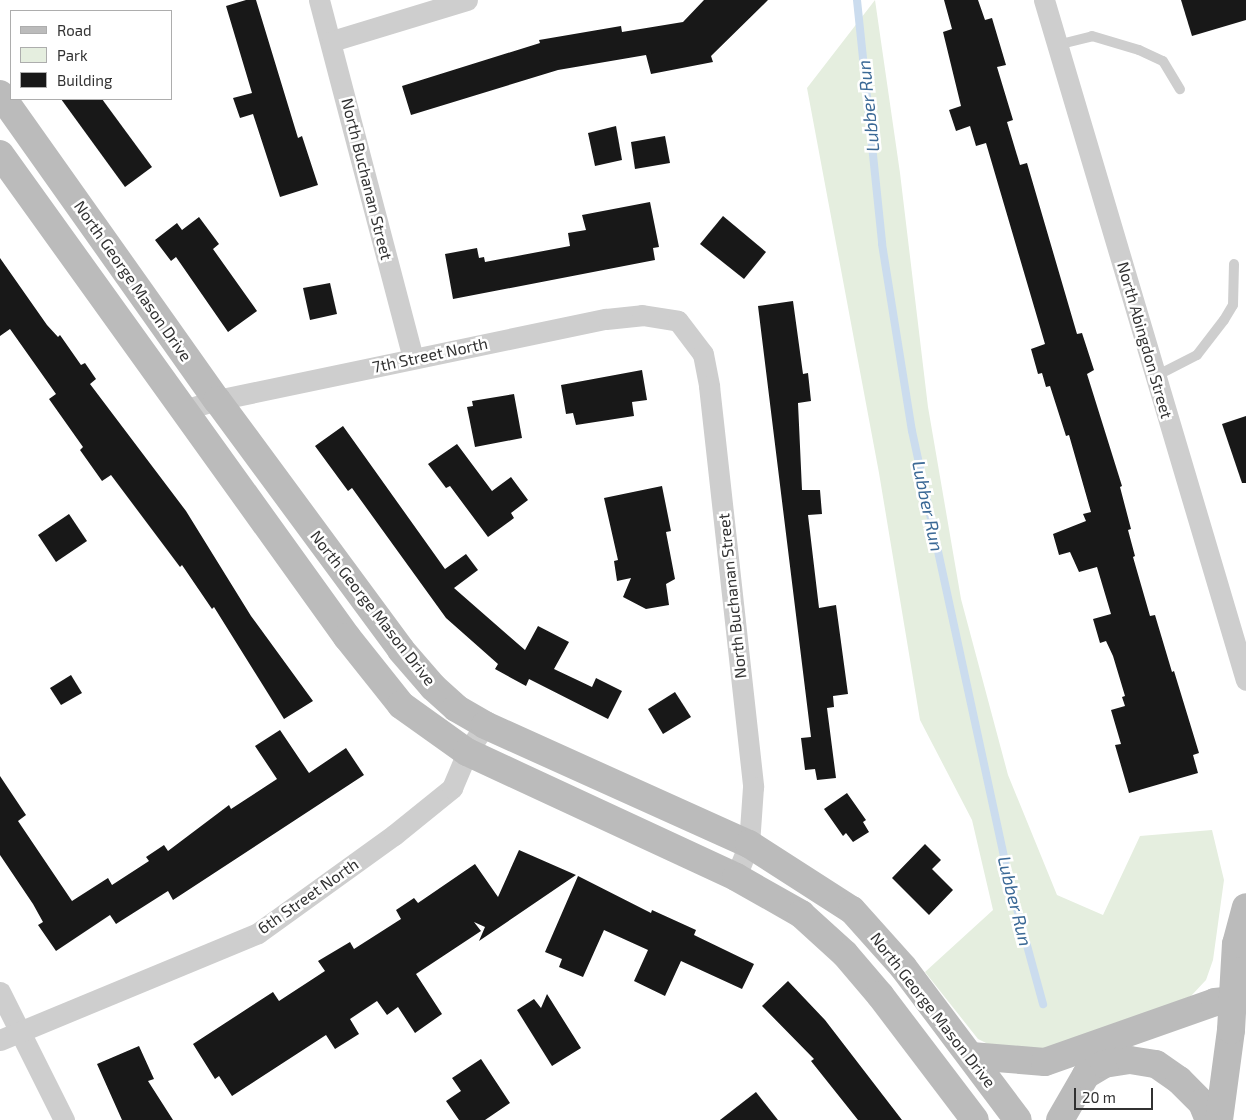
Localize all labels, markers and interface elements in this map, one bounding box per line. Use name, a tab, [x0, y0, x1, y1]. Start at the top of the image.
legend	[10, 10, 172, 100]
text: Road	[57, 21, 92, 39]
text: Park	[57, 46, 88, 64]
water label: Lubber Run	[852, 59, 884, 153]
text: Building	[57, 71, 112, 89]
street label: North Buchanan Street	[338, 96, 396, 262]
street label: North George Mason Drive	[70, 197, 196, 365]
street label: North Abingdon Street	[1113, 259, 1177, 421]
street label: 7th Street North	[371, 333, 489, 377]
water label: Lubber Run	[908, 458, 948, 554]
street label: North Buchanan Street	[714, 512, 750, 680]
street label: North George Mason Drive	[306, 527, 440, 689]
water label: Lubber Run	[993, 853, 1037, 949]
street label: 6th Street North	[254, 854, 362, 938]
street label: North George Mason Drive	[866, 929, 1000, 1091]
scale bar	[1076, 1078, 1155, 1110]
text: 20 m	[1082, 1088, 1116, 1106]

